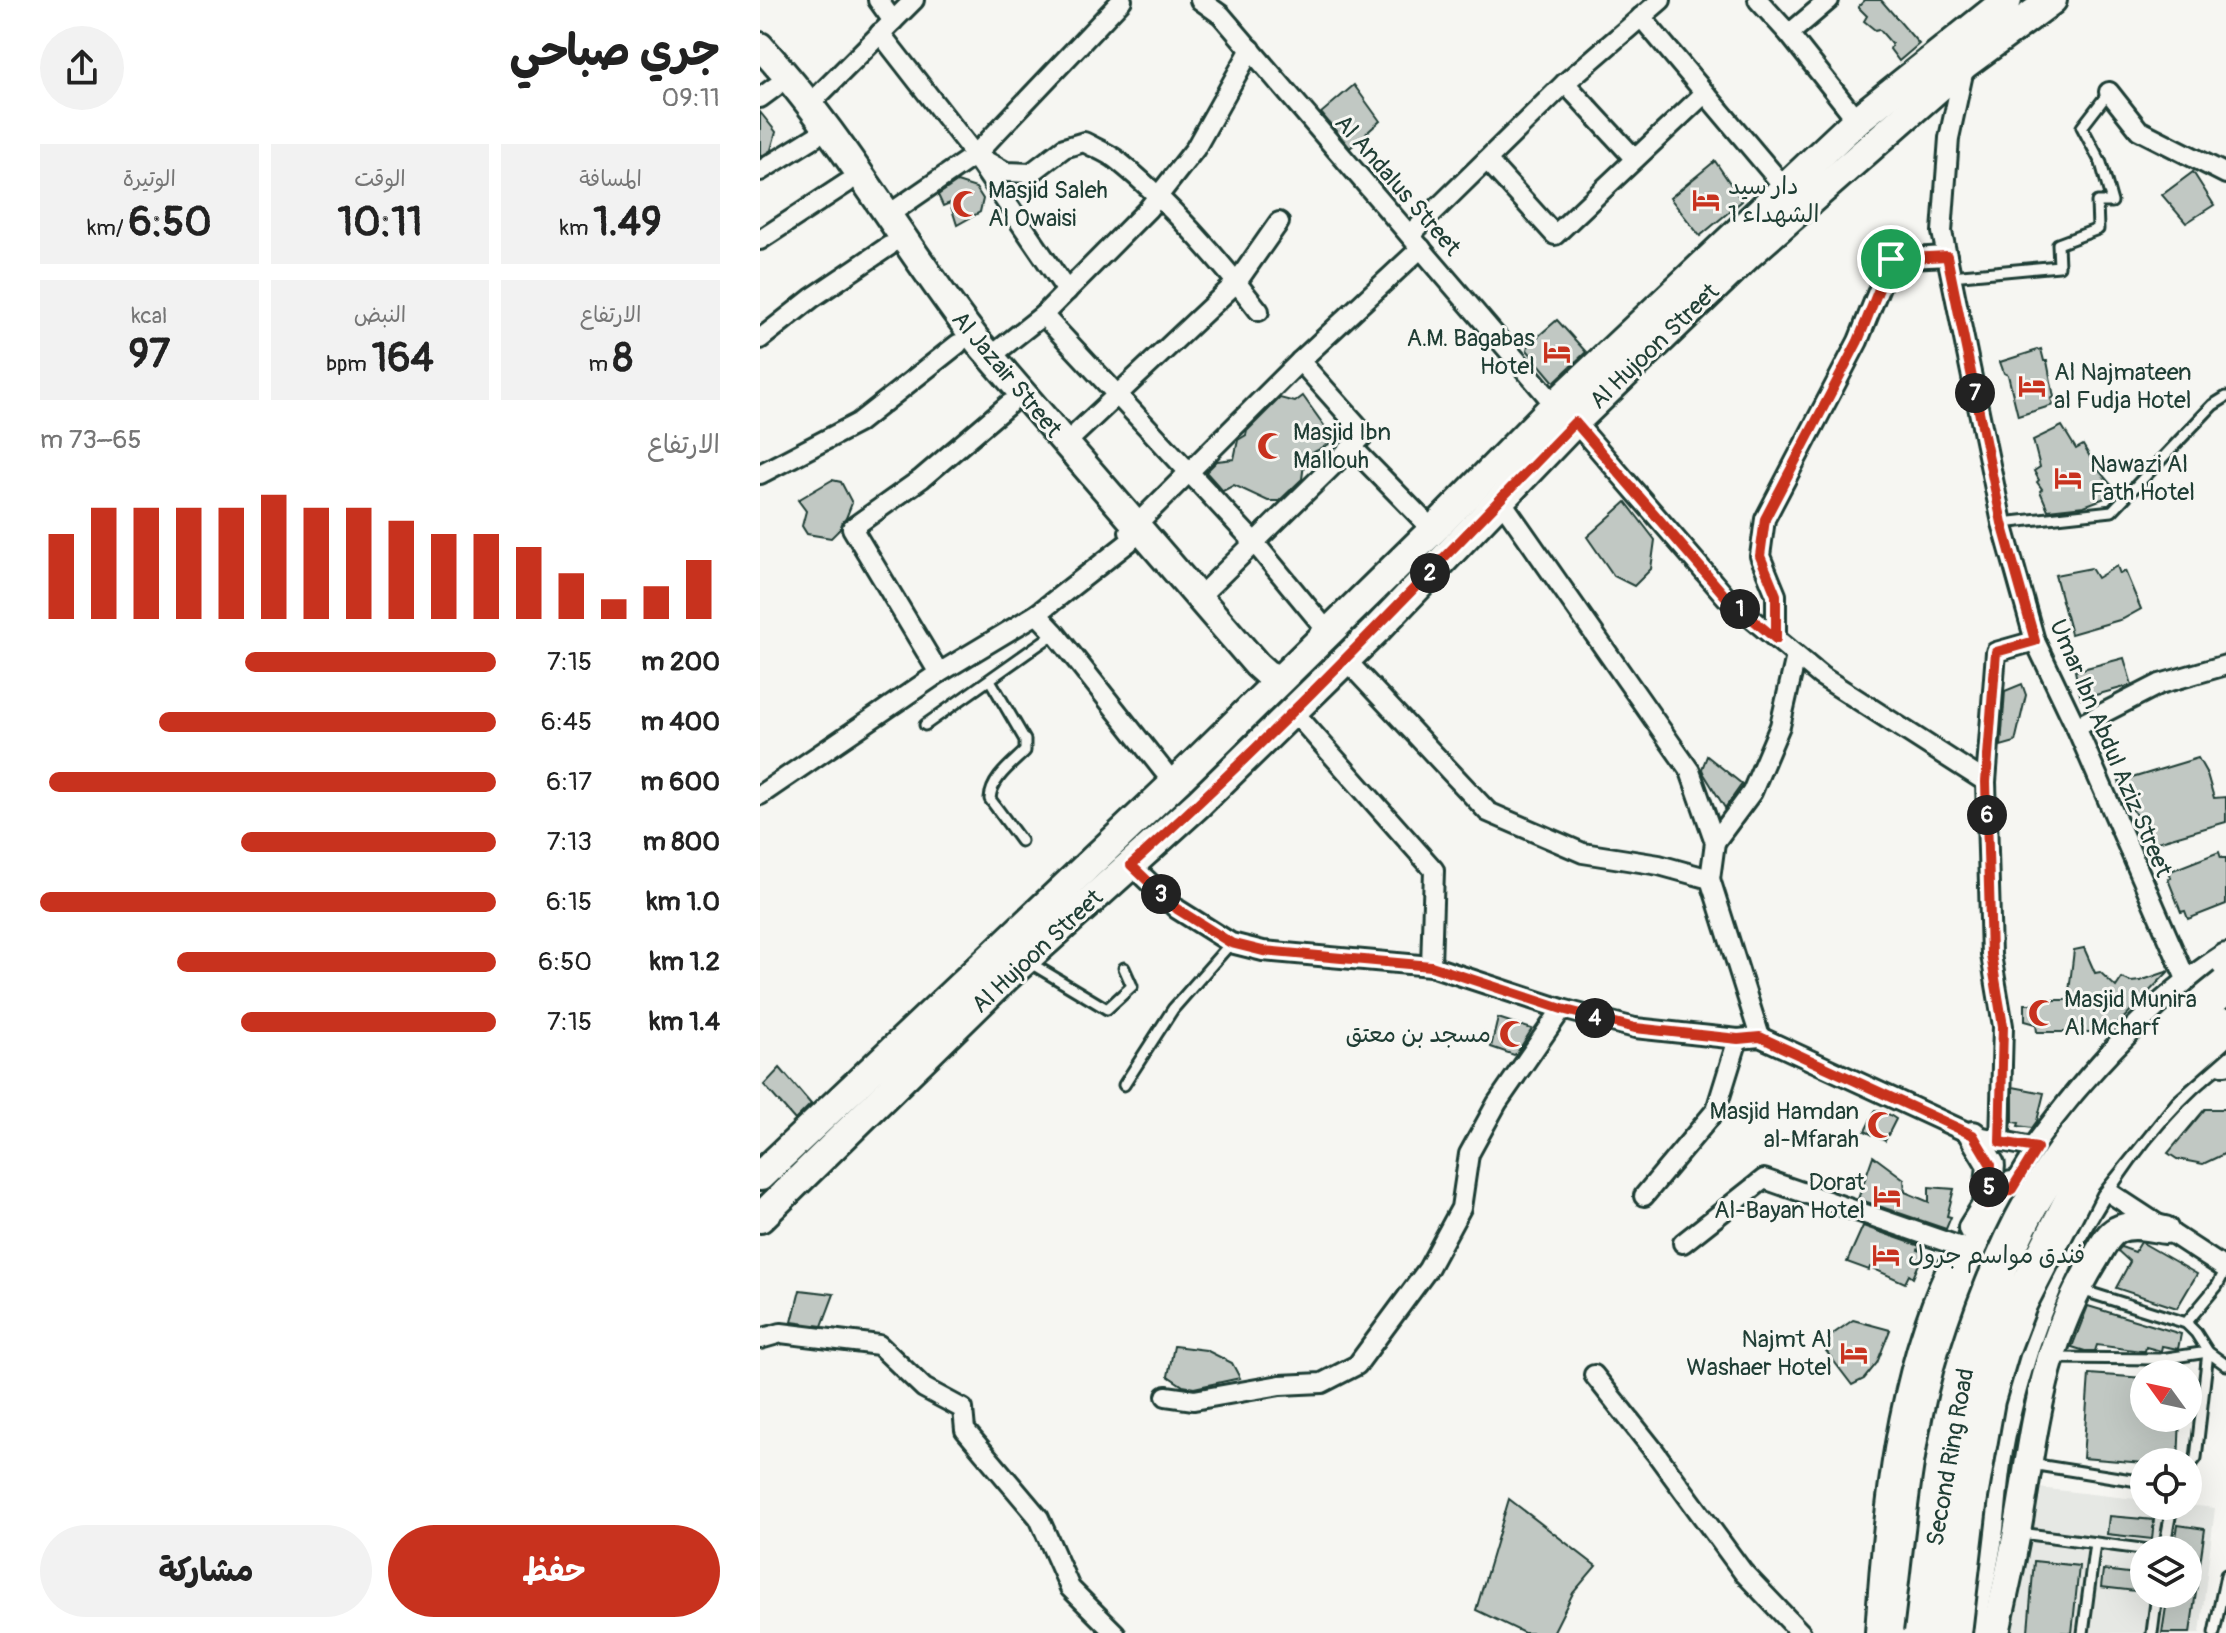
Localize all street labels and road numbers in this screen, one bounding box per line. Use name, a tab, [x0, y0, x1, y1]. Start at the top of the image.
street label: Al Andalus Street	[1328, 109, 1467, 262]
street label: Al Hujoon Street	[1584, 277, 1725, 415]
street label: Al Jazair Street	[945, 305, 1068, 444]
street label: Umar Ibn Abdul Aziz Street	[2043, 615, 2178, 881]
street label: Al Hujoon Street	[966, 883, 1109, 1019]
street label: Second Ring Road	[1921, 1366, 1980, 1548]

